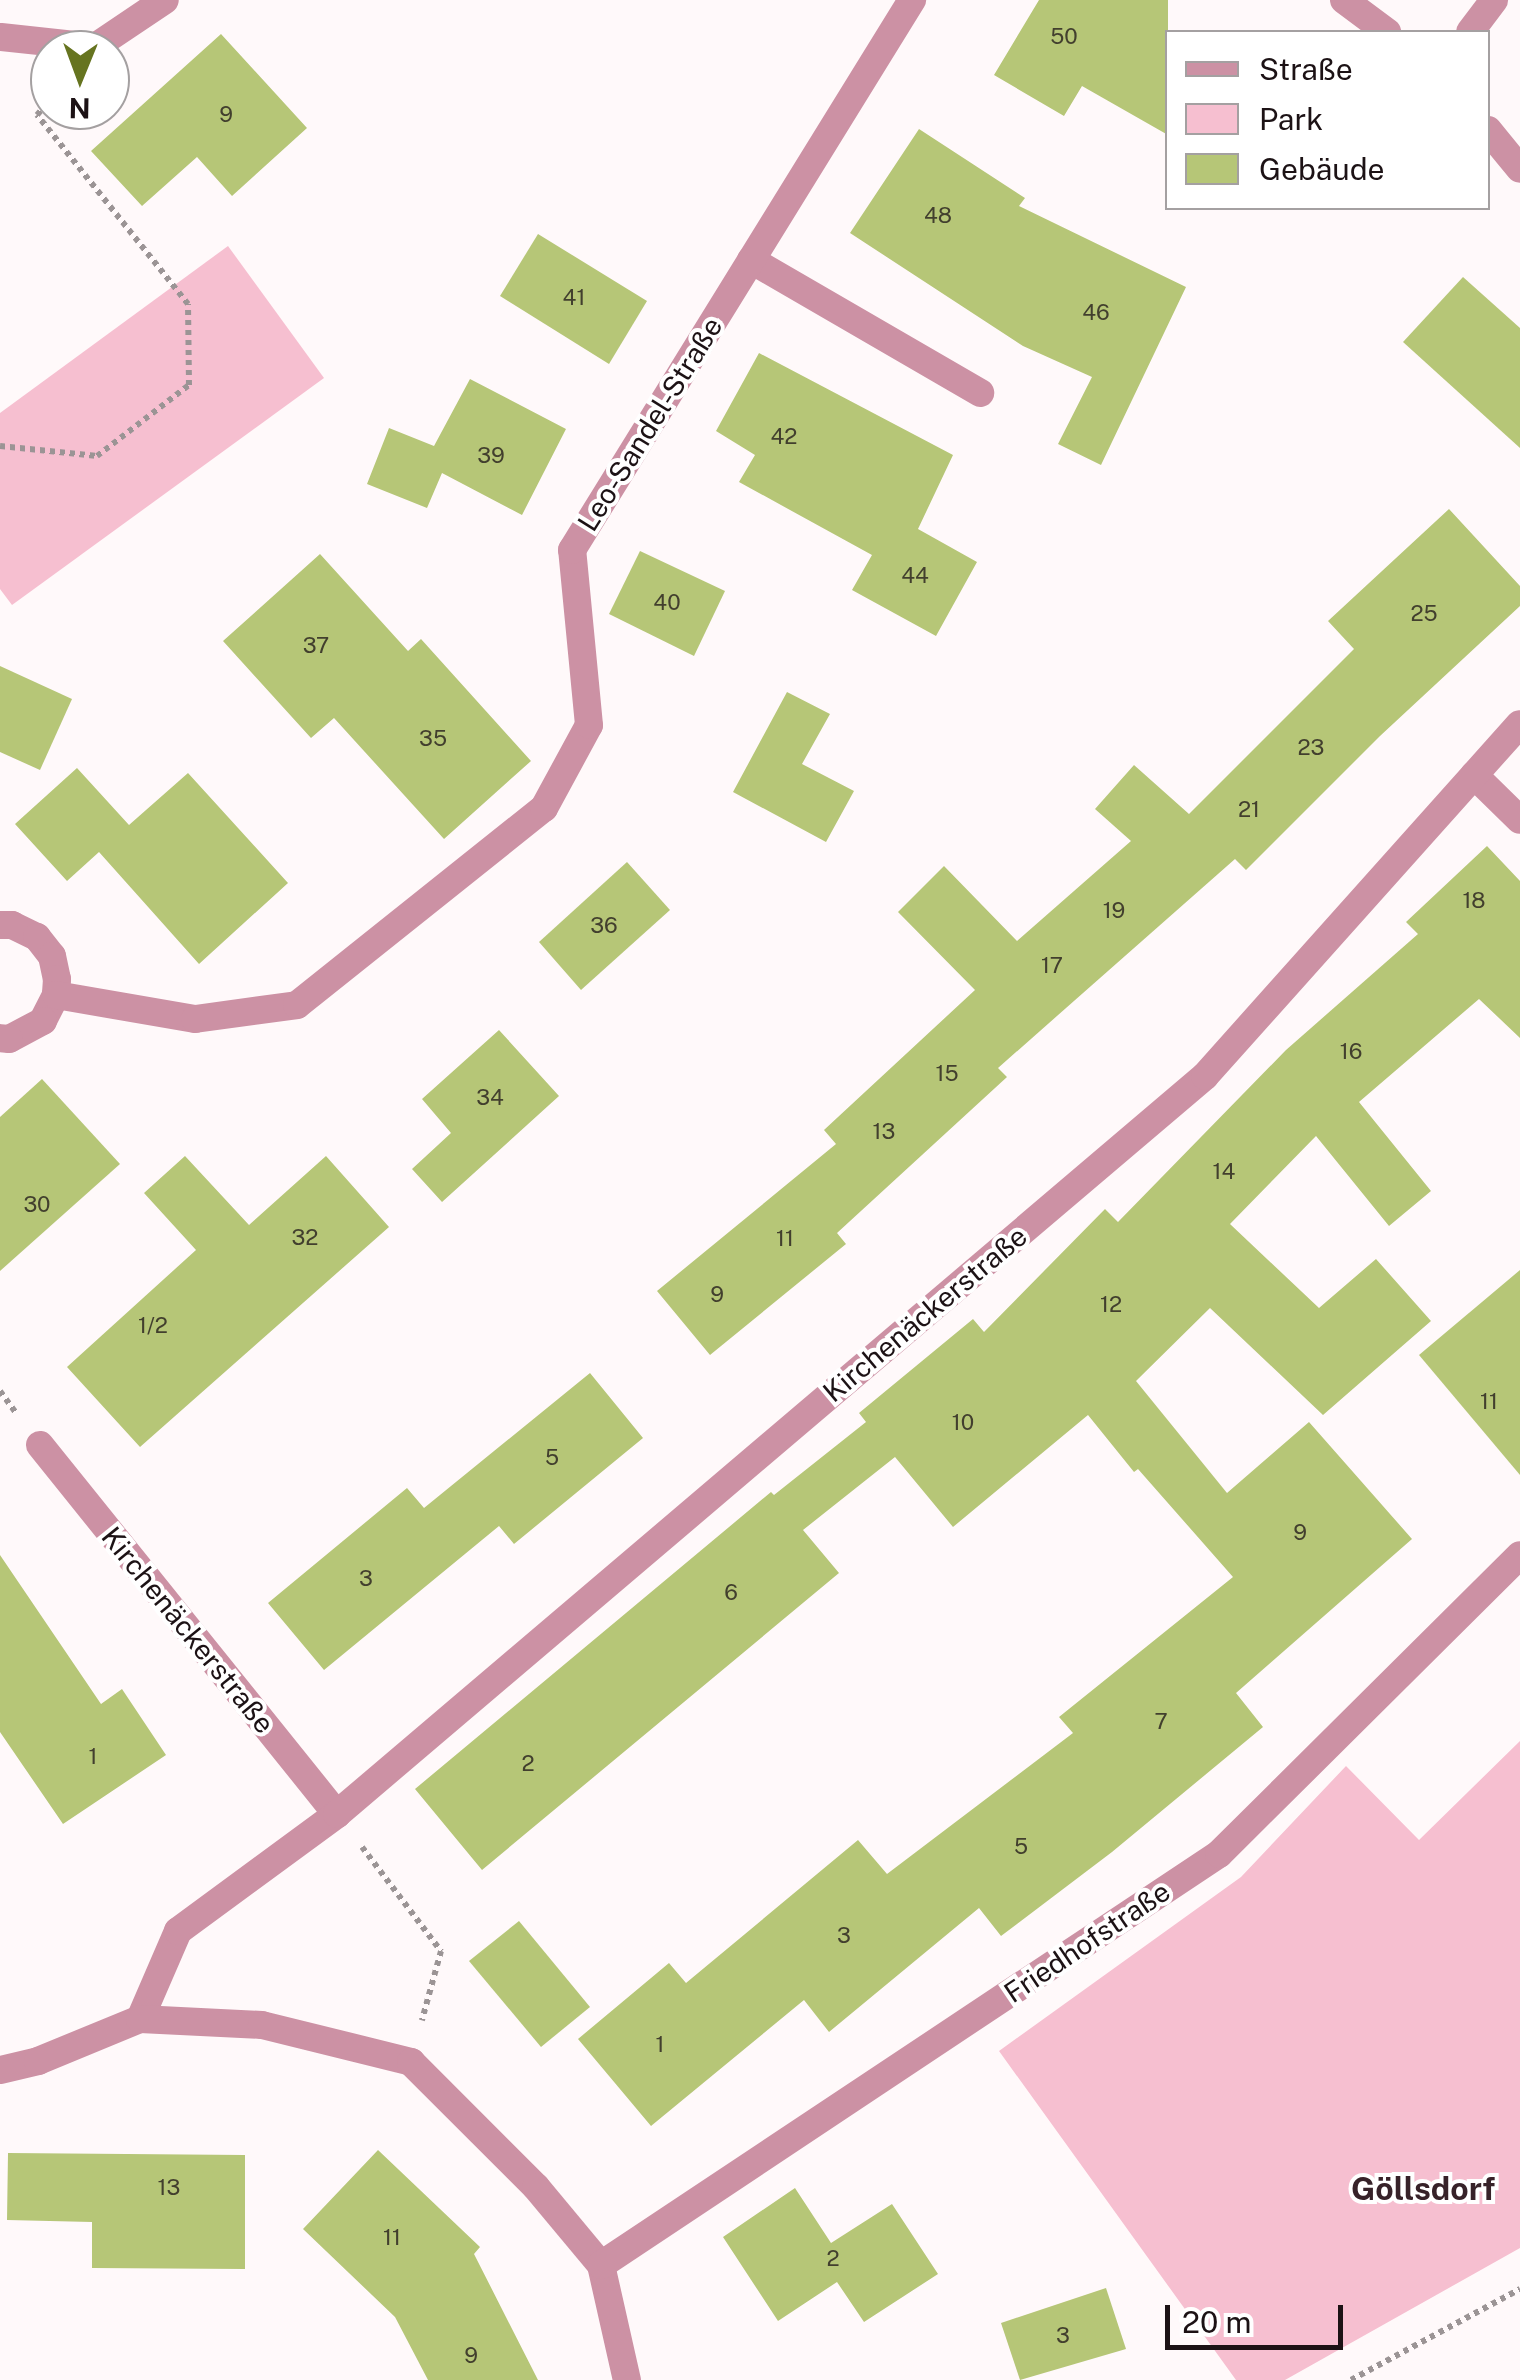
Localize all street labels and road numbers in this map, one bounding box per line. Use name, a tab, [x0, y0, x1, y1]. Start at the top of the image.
street label: Leo-Sandel-Straße	[571, 311, 729, 537]
street label: Kirchenäckerstraße	[816, 1219, 1034, 1409]
street label: Kirchenäckerstraße	[95, 1520, 281, 1740]
street label: Friedhofstraße	[998, 1874, 1176, 2010]

